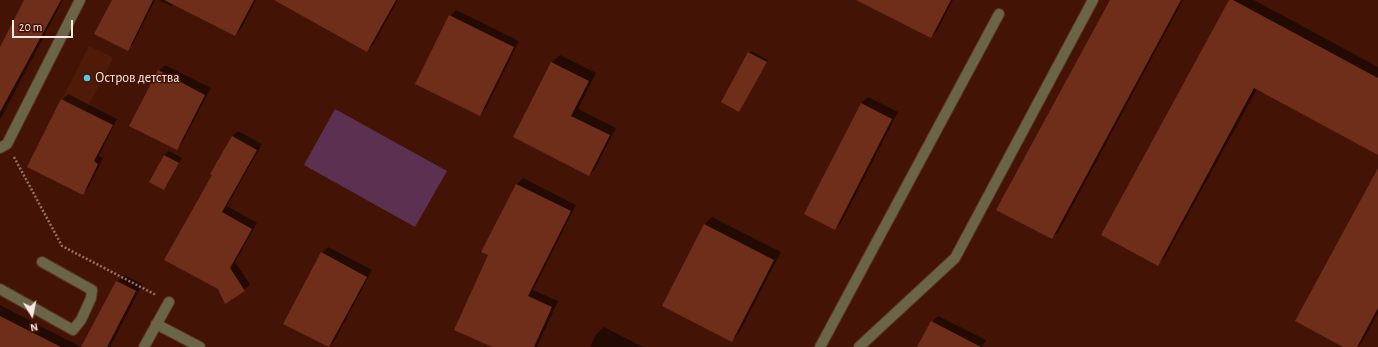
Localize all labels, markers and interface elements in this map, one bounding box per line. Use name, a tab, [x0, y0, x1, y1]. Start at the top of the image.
scale bar	[14, 12, 75, 38]
text: 20 m	[19, 21, 42, 33]
place label: Остров детства	[95, 70, 180, 86]
marker: Остров детства	[82, 73, 92, 83]
north arrow	[12, 295, 52, 335]
text: N	[29, 321, 39, 333]

